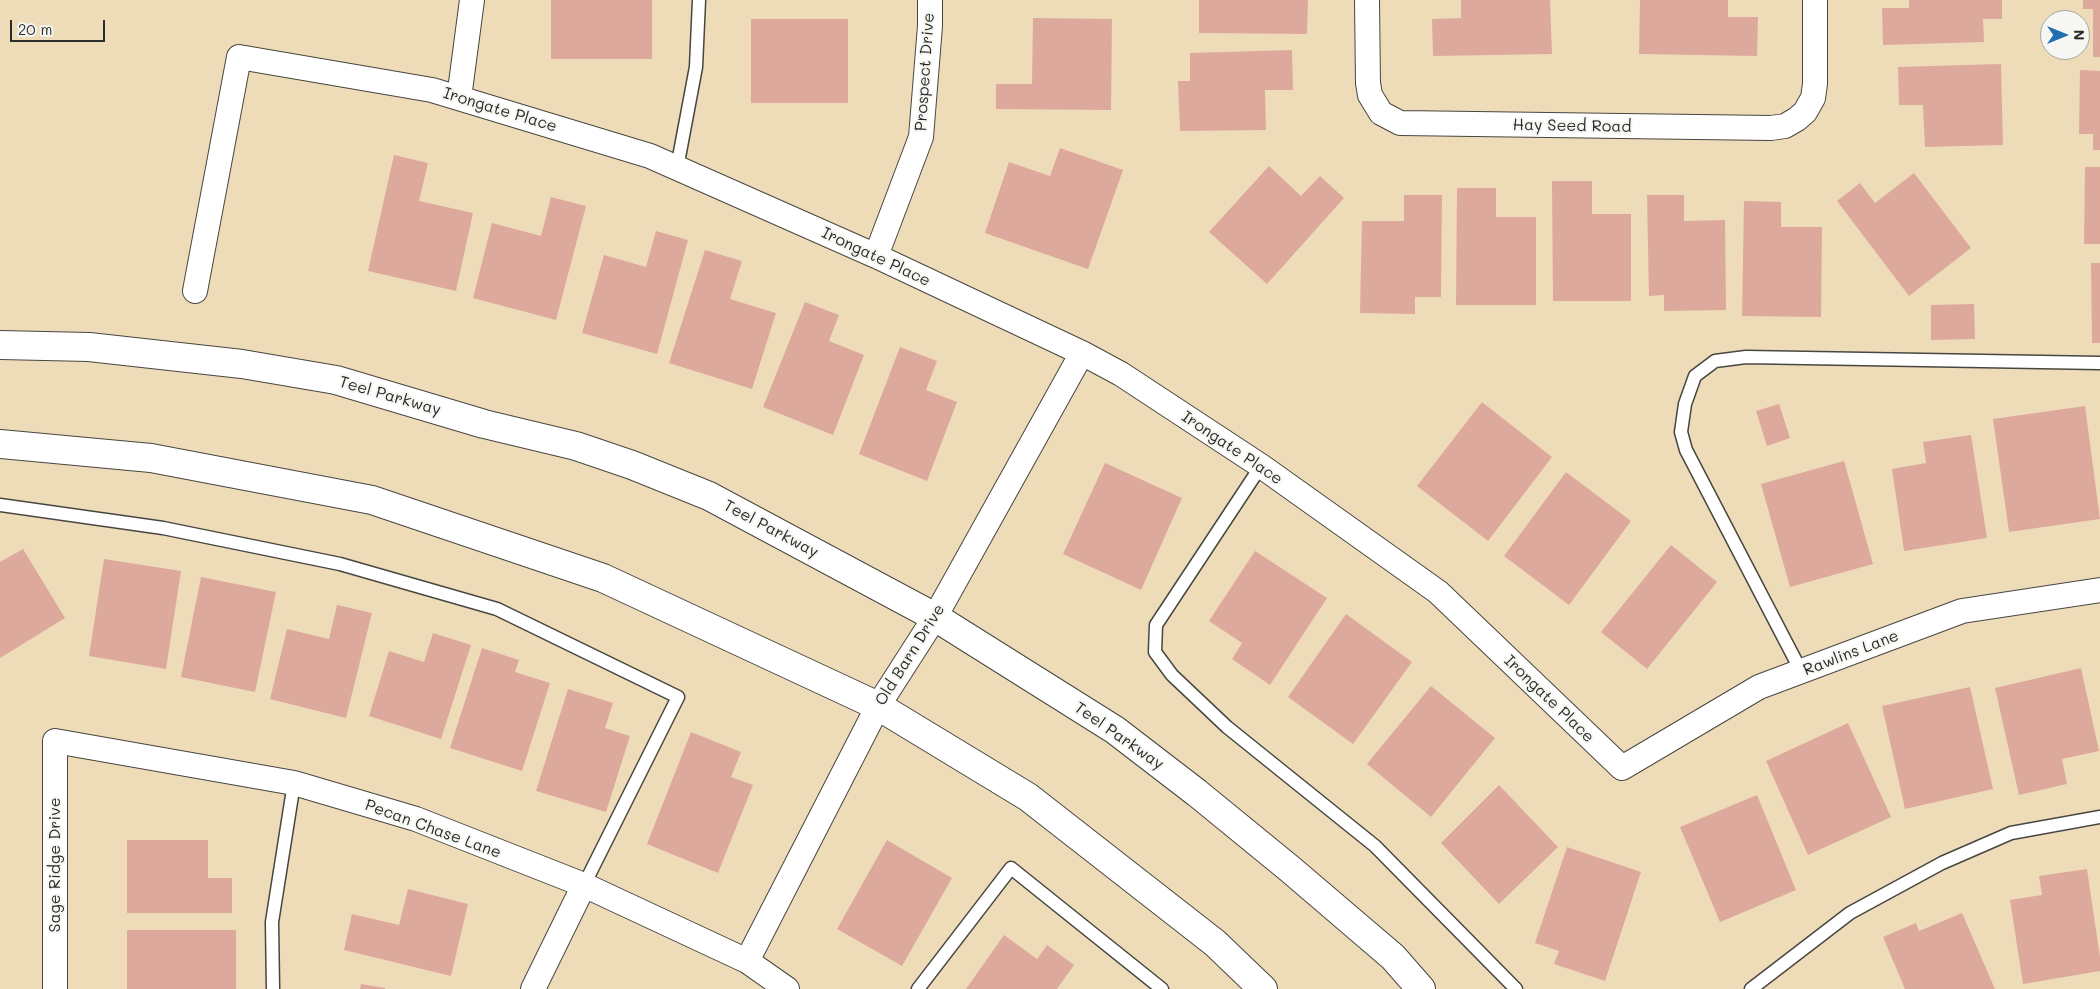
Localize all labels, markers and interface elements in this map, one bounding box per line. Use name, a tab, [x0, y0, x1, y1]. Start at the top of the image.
scale bar	[12, 10, 108, 42]
north arrow	[2040, 10, 2090, 60]
street label: Prospect Drive	[911, 12, 939, 132]
text: 20 m	[18, 19, 52, 39]
text: N	[2070, 30, 2089, 40]
street label: Irongate Place	[441, 84, 559, 136]
street label: Hay Seed Road	[1512, 115, 1632, 137]
street label: Irongate Place	[819, 223, 933, 291]
street label: Teel Parkway	[337, 372, 443, 420]
street label: Irongate Place	[1178, 407, 1286, 489]
street label: Teel Parkway	[720, 496, 822, 562]
street label: Old Barn Drive	[871, 601, 949, 709]
street label: Rawlins Lane	[1801, 626, 1901, 680]
street label: Irongate Place	[1500, 651, 1598, 747]
street label: Teel Parkway	[1071, 698, 1167, 774]
street label: Pecan Chase Lane	[362, 795, 504, 863]
street label: Sage Ridge Drive	[45, 797, 65, 933]

